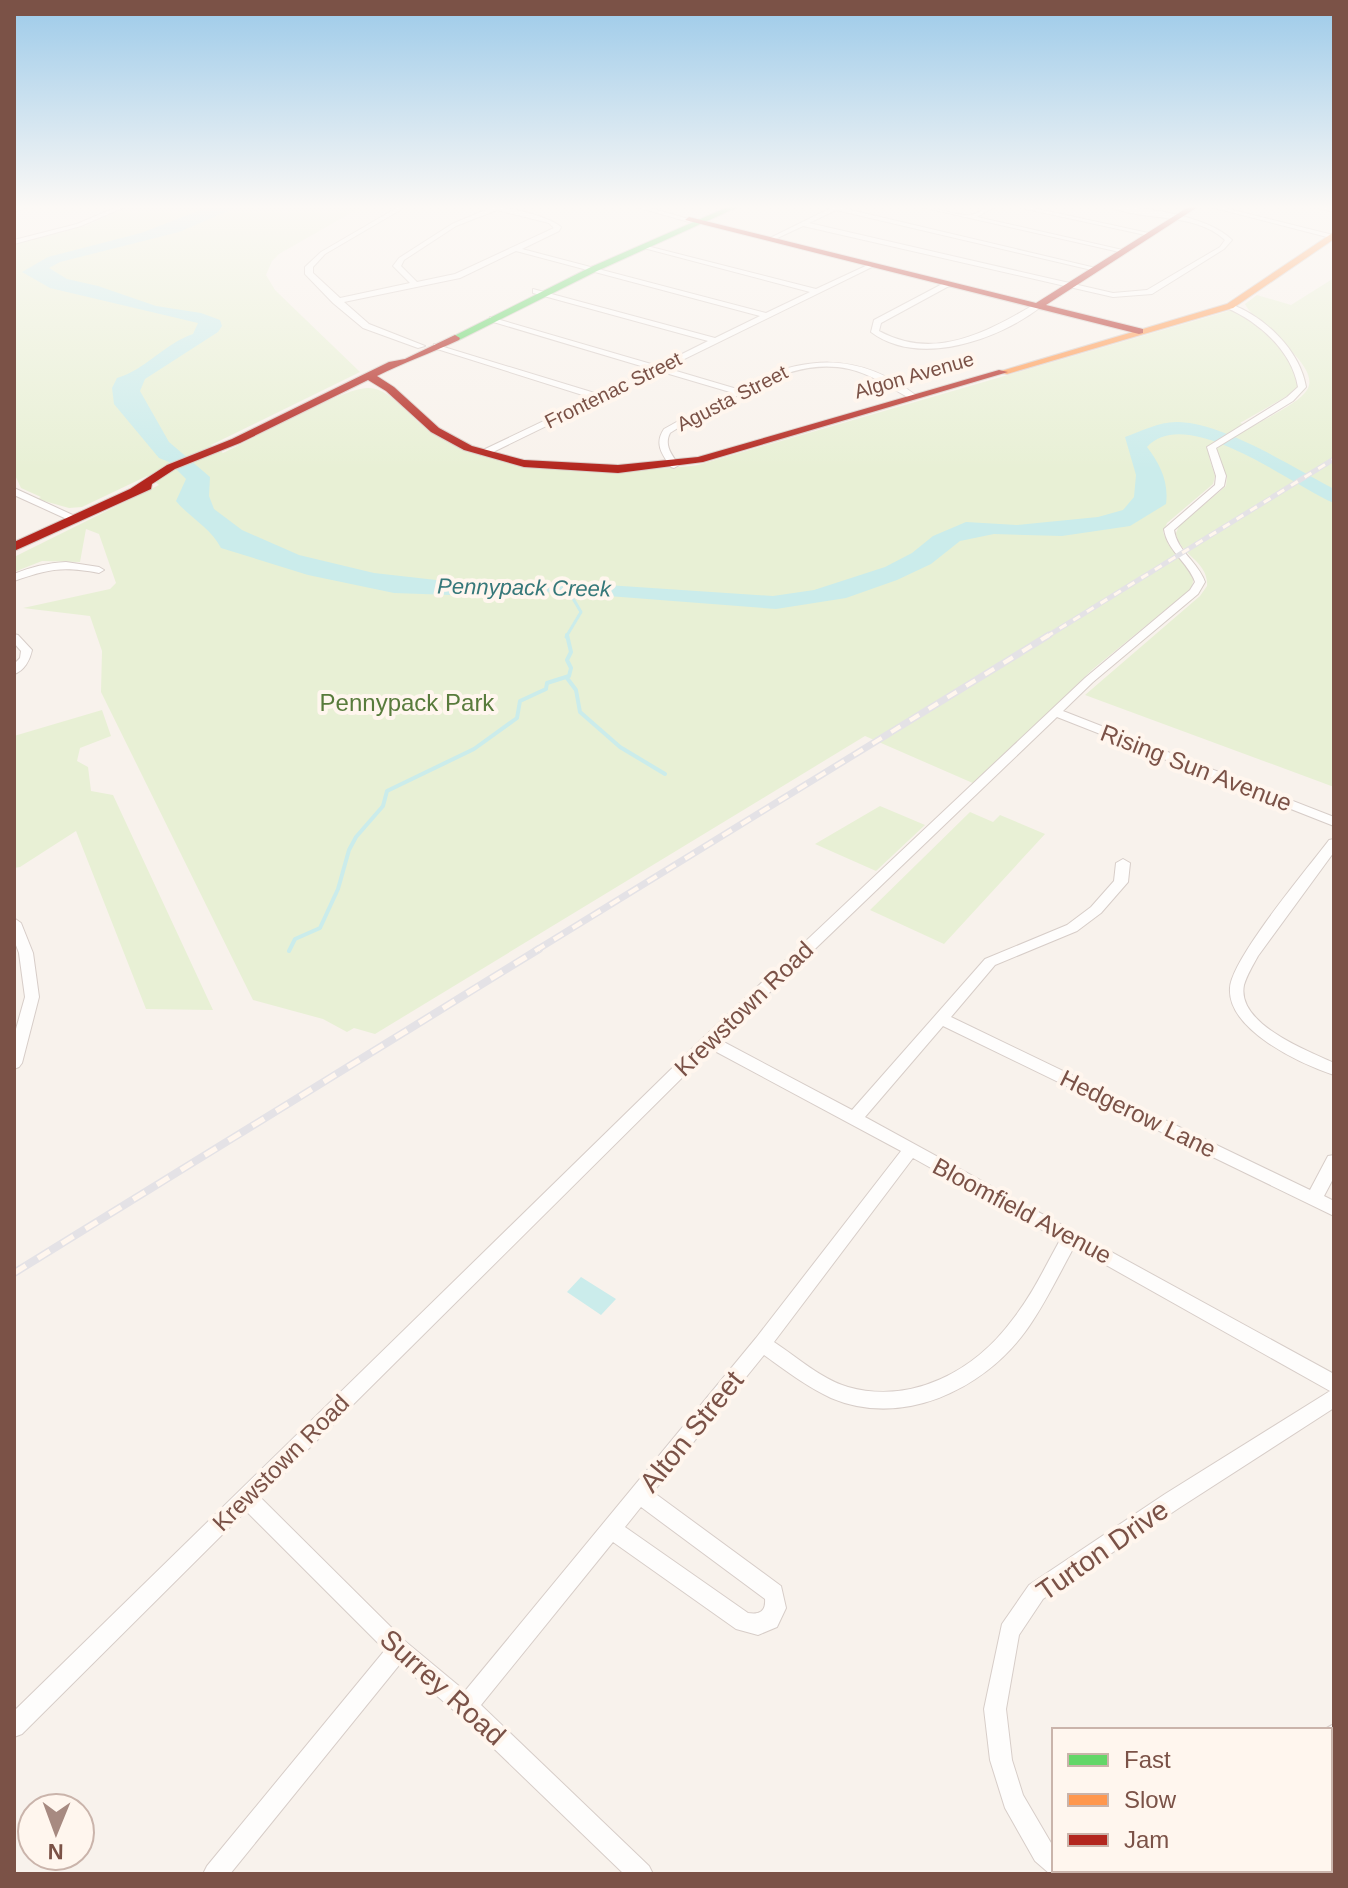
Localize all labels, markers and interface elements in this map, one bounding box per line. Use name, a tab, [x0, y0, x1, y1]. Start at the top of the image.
street label: Frontenac Street	[541, 347, 685, 433]
street label: Algon Avenue	[852, 347, 976, 403]
street label: Agusta Street	[673, 360, 791, 435]
water label: Pennypack Creek	[437, 573, 612, 602]
park label: Pennypack Park	[320, 689, 495, 716]
street label: Rising Sun Avenue	[1097, 719, 1295, 816]
street label: Krewstown Road	[669, 936, 818, 1081]
street label: Hedgerow Lane	[1056, 1064, 1220, 1163]
street label: Bloomfield Avenue	[928, 1152, 1116, 1269]
street label: Alton Street	[633, 1365, 750, 1498]
street label: Krewstown Road	[207, 1389, 354, 1536]
street label: Turton Drive	[1031, 1494, 1174, 1607]
street label: Surrey Road	[374, 1623, 511, 1751]
legend	[1052, 1728, 1332, 1872]
text: Fast	[1124, 1746, 1171, 1773]
text: Slow	[1124, 1786, 1177, 1813]
north arrow	[16, 1792, 96, 1872]
text: Jam	[1124, 1826, 1169, 1853]
text: N	[47, 1839, 64, 1864]

